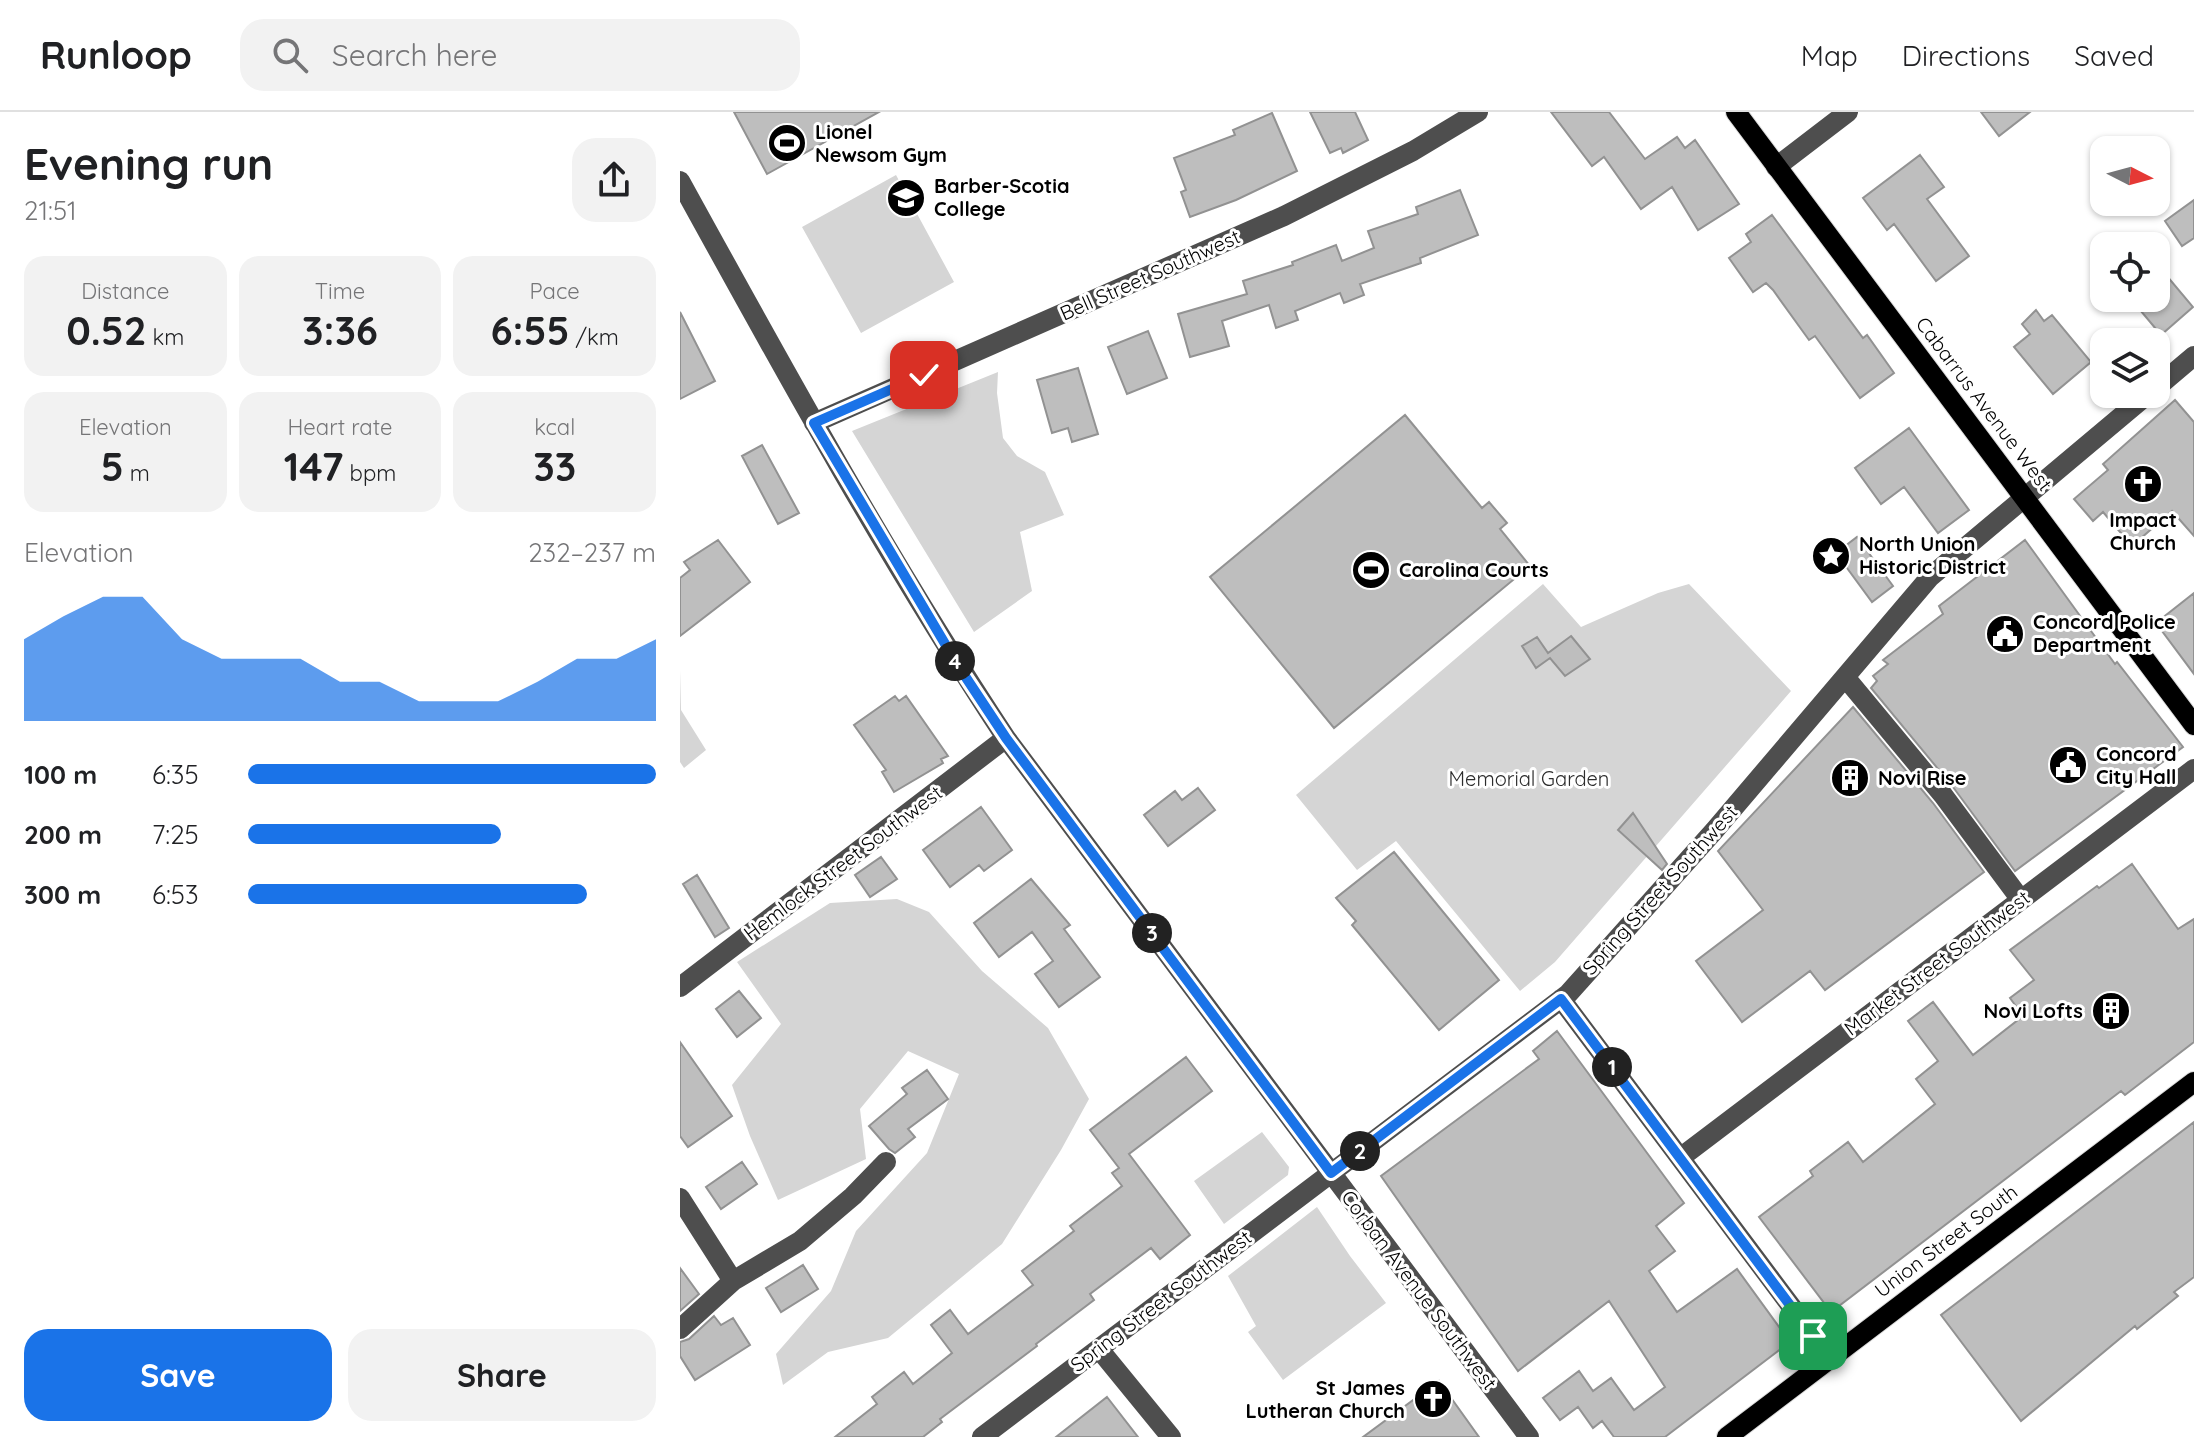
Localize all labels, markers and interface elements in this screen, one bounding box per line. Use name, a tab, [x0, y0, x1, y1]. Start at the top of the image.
search box	[240, 19, 800, 91]
text: Runloop	[40, 31, 192, 79]
icon: search	[268, 33, 312, 77]
text: Search here	[332, 36, 497, 74]
text: Map	[1801, 38, 1858, 73]
text: Directions	[1902, 38, 2030, 73]
text: Saved	[2074, 38, 2154, 73]
place label: Lionel Newsom Gym	[815, 119, 947, 167]
sports icon: Lionel Newsom Gym	[766, 122, 808, 164]
text: Evening run	[24, 136, 273, 191]
north arrow	[2090, 136, 2170, 216]
map controls	[2090, 136, 2170, 408]
button: share	[572, 138, 656, 222]
place label: Barber-Scotia College	[934, 173, 1070, 221]
school or university icon: Barber-Scotia College	[885, 177, 927, 219]
text: 21:51	[24, 194, 77, 227]
street label: Bell Street Southwest	[1056, 223, 1244, 326]
button: locate	[2090, 232, 2170, 312]
text: Distance	[81, 277, 169, 305]
text: Time	[315, 277, 365, 305]
text: Pace	[530, 277, 580, 305]
text: 0.52	[66, 305, 147, 355]
text: 3:36	[302, 305, 378, 355]
text: 6:55	[490, 305, 570, 355]
street label: Cabarrus Avenue West	[1911, 312, 2058, 496]
text: km	[147, 323, 184, 351]
text: /km	[570, 323, 619, 351]
button: layers	[2090, 328, 2170, 408]
pin	[890, 341, 958, 409]
icon: check	[902, 353, 946, 397]
text: Elevation	[79, 413, 172, 441]
text: Heart rate	[288, 413, 392, 441]
text: kcal	[534, 413, 575, 441]
text: 5	[101, 441, 124, 491]
text: 147	[284, 441, 344, 491]
text: 33	[533, 441, 576, 491]
text: m	[124, 459, 150, 487]
text: bpm	[344, 459, 396, 487]
church icon: Impact Church	[2122, 463, 2164, 505]
place label: Impact Church	[2109, 507, 2177, 555]
place label: North Union Historic District	[1859, 531, 2007, 579]
place icon: North Union Historic District	[1810, 535, 1852, 577]
text: Elevation	[24, 536, 134, 569]
text: 232–237 m	[528, 536, 656, 569]
sports icon: Carolina Courts	[1350, 549, 1392, 591]
place label: Carolina Courts	[1399, 557, 1549, 582]
place label: Concord Police Department	[2033, 609, 2176, 657]
public building icon: Concord Police Department	[1984, 613, 2026, 655]
pin: 4	[935, 641, 975, 681]
text: 4	[949, 647, 961, 675]
place label: Concord City Hall	[2096, 741, 2177, 789]
public building icon: Concord City Hall	[2047, 744, 2089, 786]
building icon: Novi Rise	[1829, 757, 1871, 799]
text: 100 m	[24, 758, 97, 791]
text: 6:35	[152, 758, 199, 791]
place label: Novi Rise	[1878, 765, 1967, 790]
park label: Memorial Garden	[1449, 766, 1609, 791]
street label: Hemlock Street Southwest	[738, 780, 947, 946]
street label: Spring Street Southwest	[1577, 799, 1743, 980]
text: 200 m	[24, 818, 102, 851]
text: 7:25	[152, 818, 199, 851]
text: 300 m	[24, 878, 101, 911]
text: 6:53	[152, 878, 199, 911]
street label: Market Street Southwest	[1839, 885, 2034, 1040]
pin: 3	[1132, 913, 1172, 953]
text: 3	[1146, 919, 1158, 947]
building icon: Novi Lofts	[2090, 990, 2132, 1032]
place label: Novi Lofts	[1984, 998, 2083, 1023]
pin: 1	[1592, 1047, 1632, 1087]
text: 1	[1608, 1053, 1616, 1081]
pin: 2	[1340, 1131, 1380, 1171]
text: 2	[1354, 1137, 1366, 1165]
street label: Union Street South	[1869, 1179, 2022, 1302]
street label: Corban Avenue Southwest	[1336, 1185, 1503, 1395]
street label: Spring Street Southwest	[1065, 1224, 1256, 1377]
pin	[1779, 1302, 1847, 1370]
icon: arrive	[1791, 1314, 1835, 1358]
button: Save	[24, 1329, 332, 1421]
button: Share	[348, 1329, 656, 1421]
place label: St James Lutheran Church	[1245, 1375, 1405, 1423]
church icon: St James Lutheran Church	[1412, 1378, 1454, 1420]

